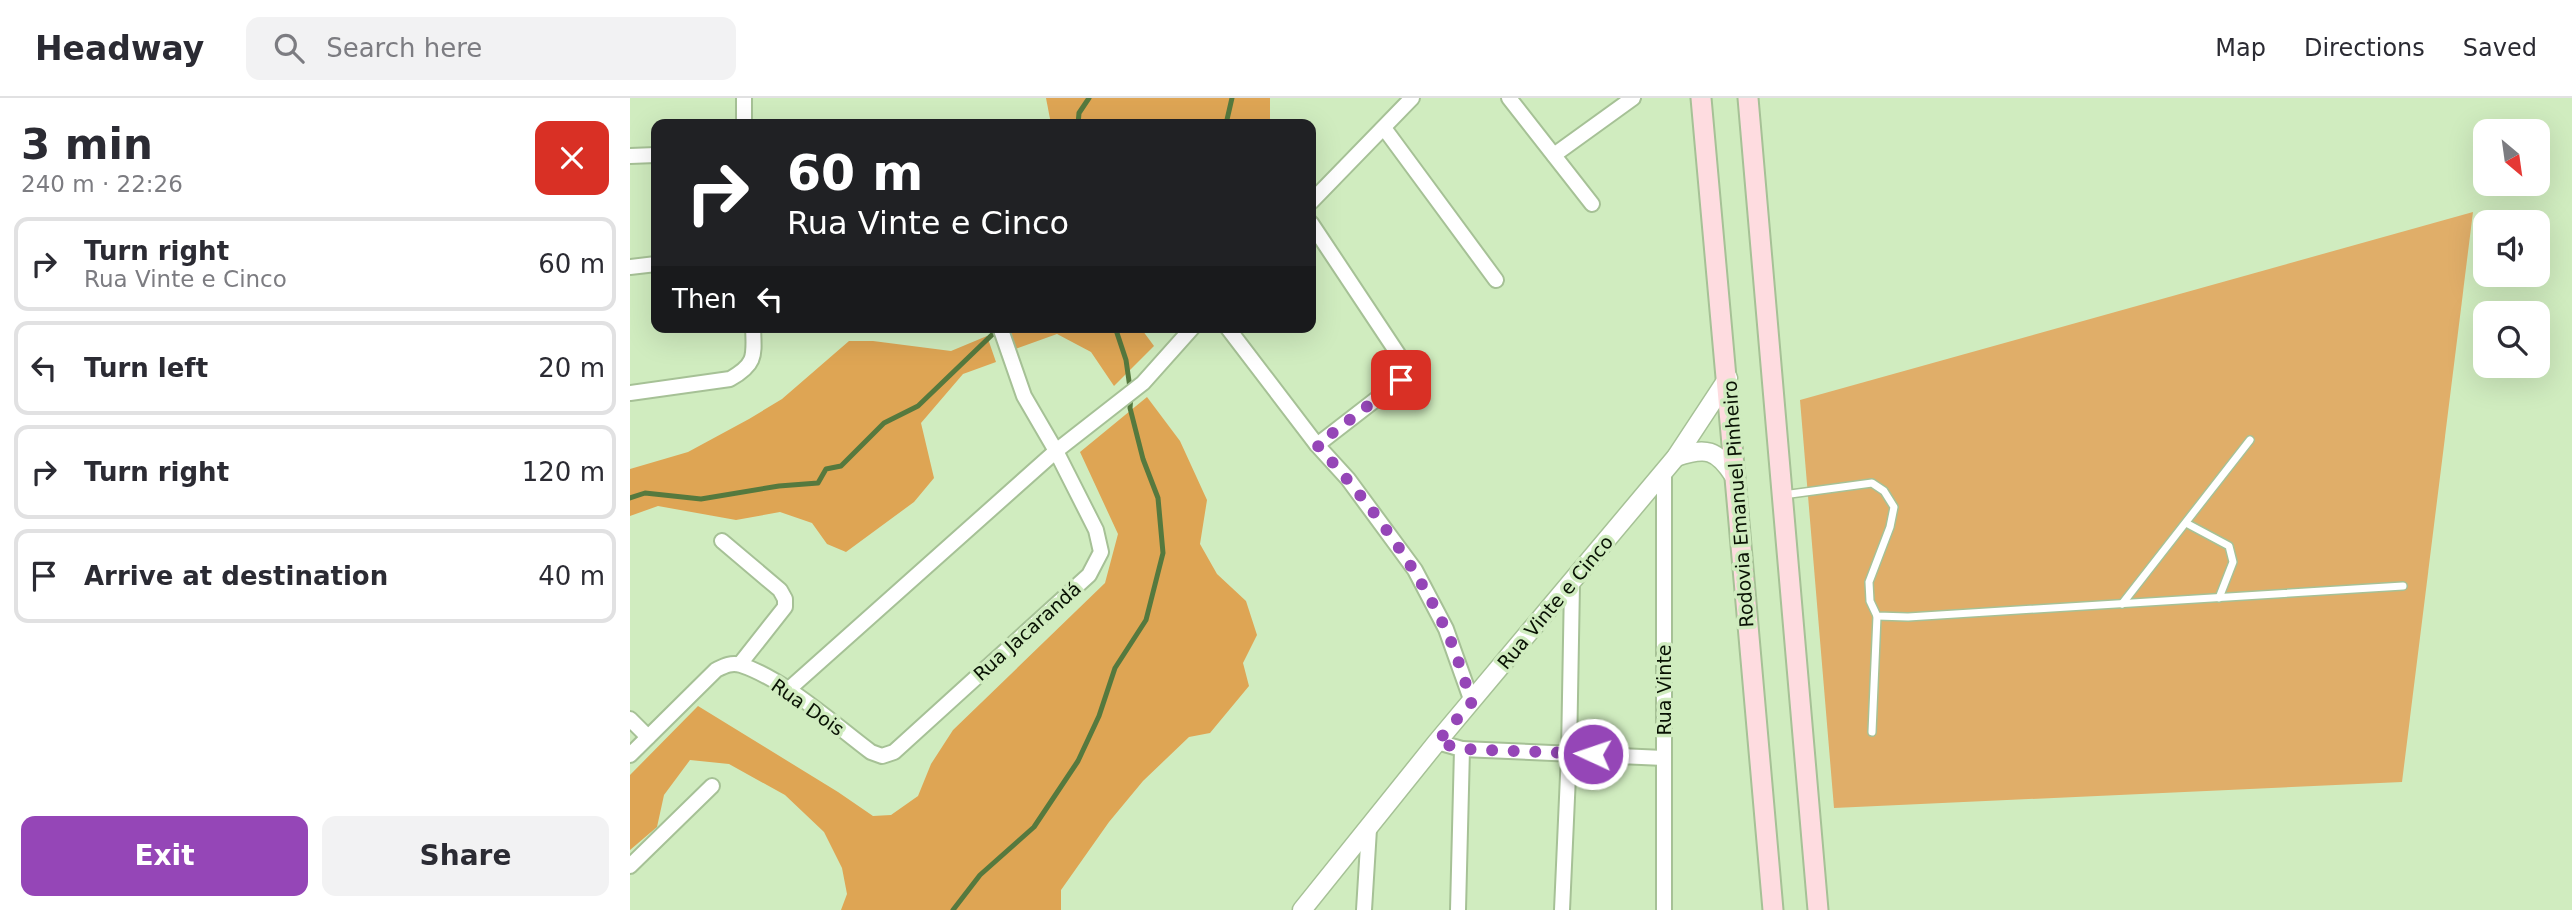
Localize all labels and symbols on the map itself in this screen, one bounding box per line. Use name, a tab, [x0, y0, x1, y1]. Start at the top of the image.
north arrow	[2473, 119, 2550, 196]
pin	[1371, 350, 1431, 410]
street label: Rodovia Emanuel Pinheiro	[1718, 380, 1758, 628]
street label: Rua Vinte e Cinco	[1493, 531, 1617, 673]
street label: Rua Jacarandá	[969, 577, 1085, 685]
street label: Rua Vinte	[1653, 644, 1675, 736]
street label: Rua Dois	[767, 674, 849, 740]
position arrow	[1556, 717, 1630, 791]

